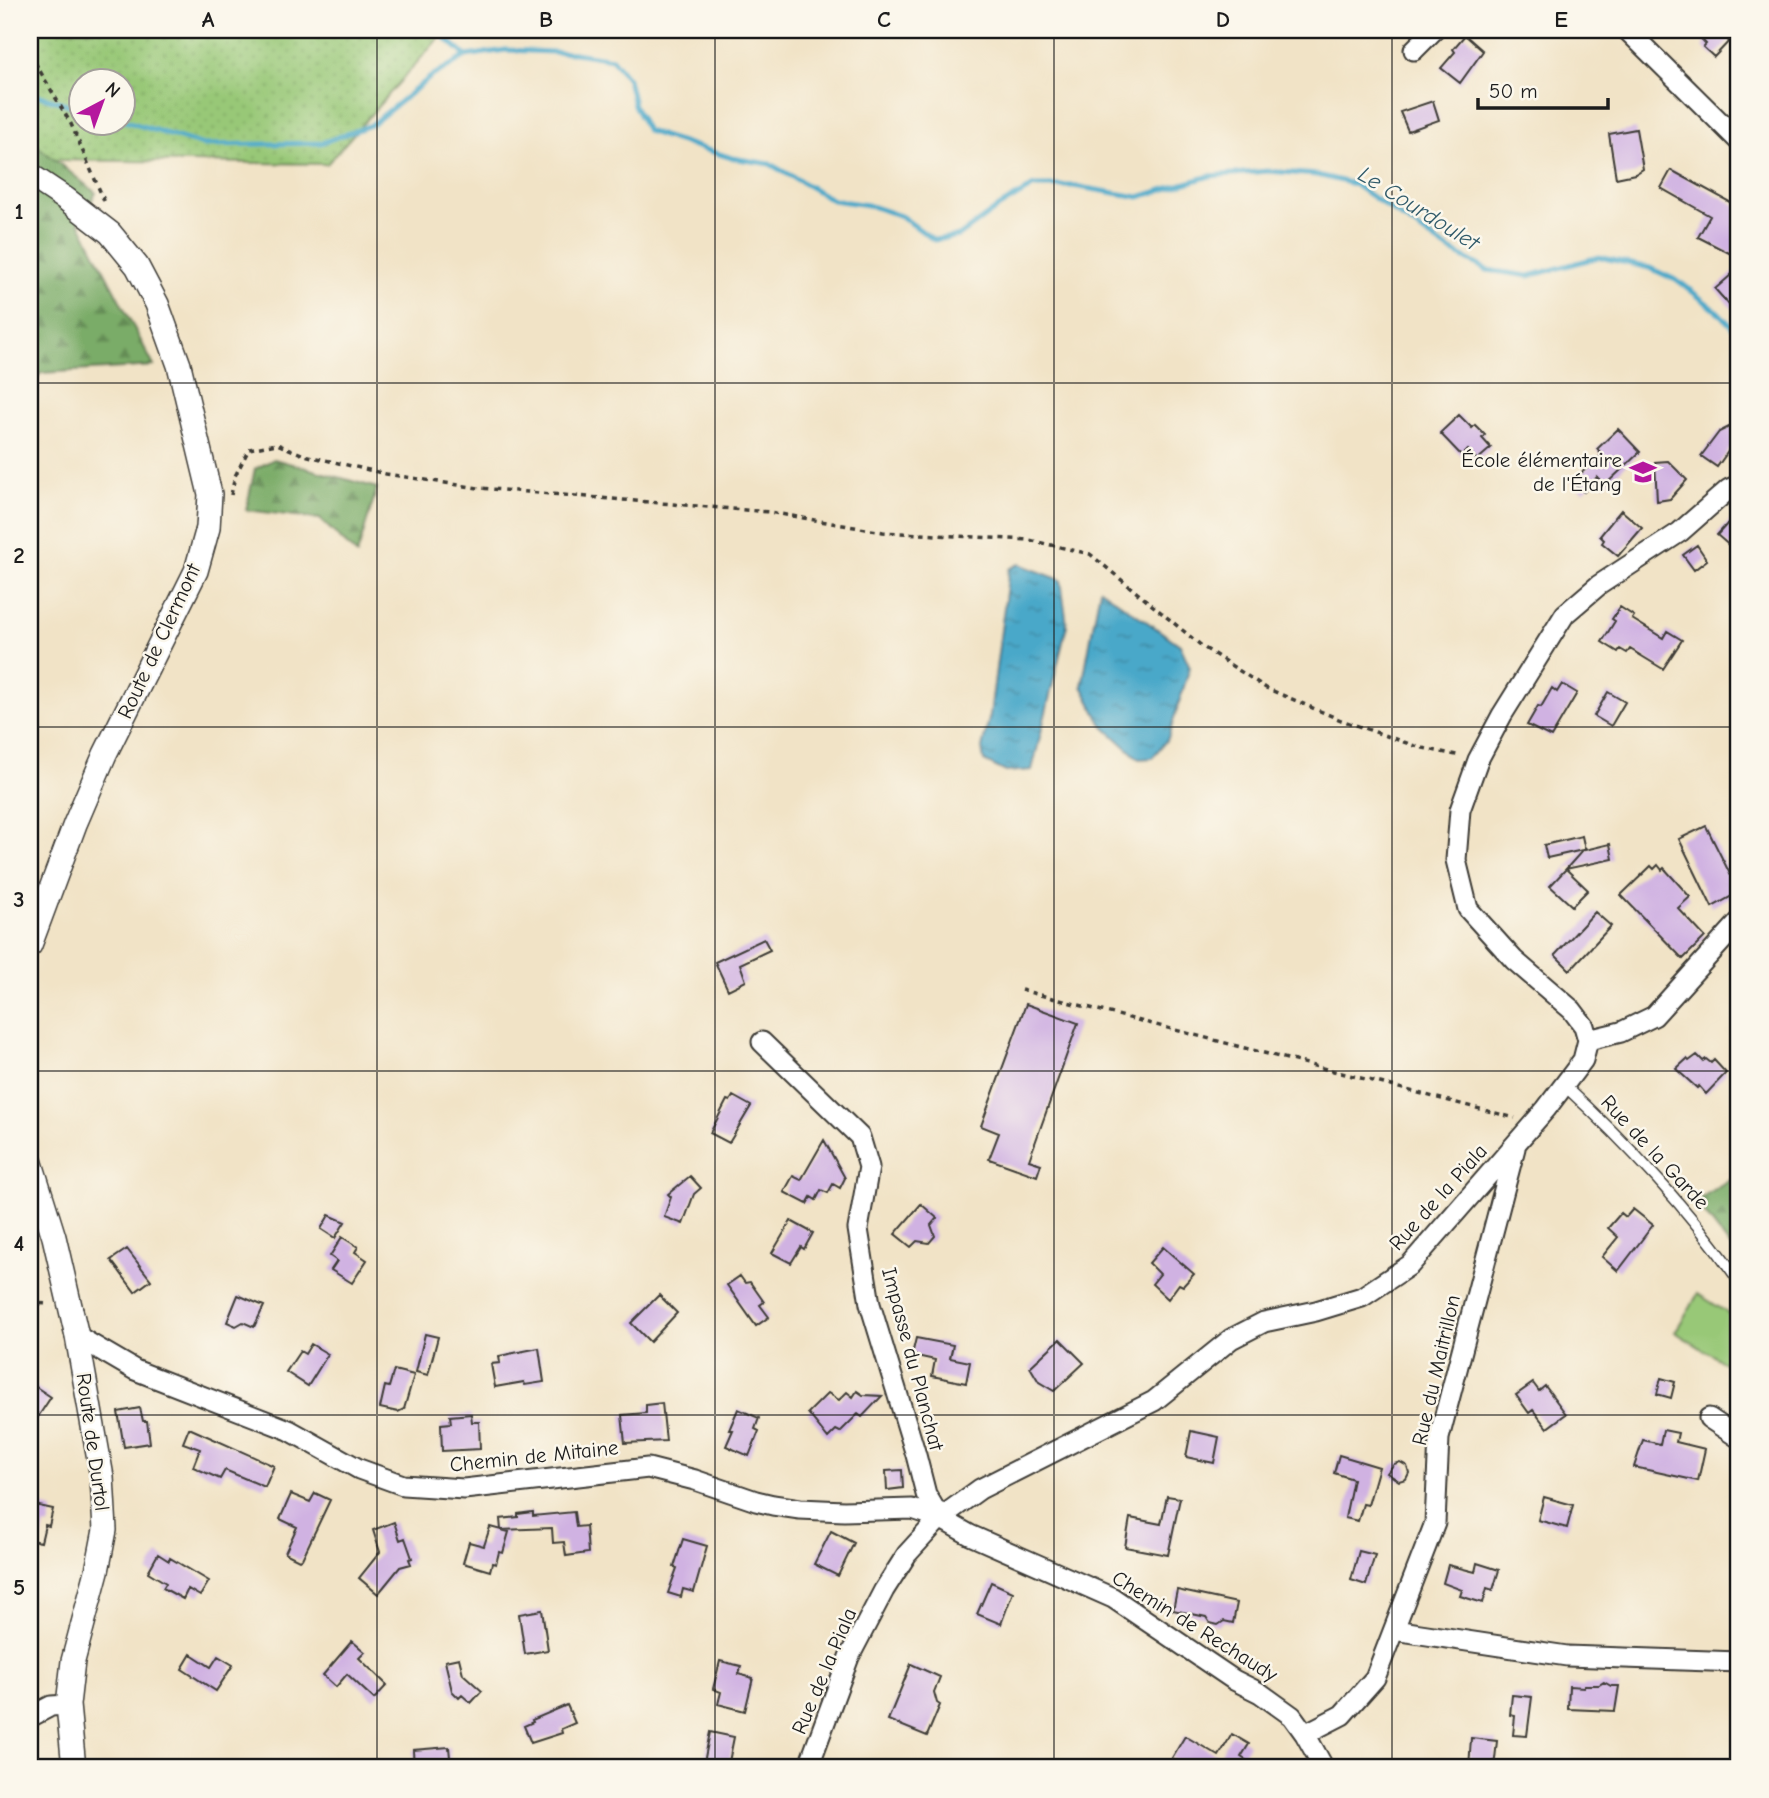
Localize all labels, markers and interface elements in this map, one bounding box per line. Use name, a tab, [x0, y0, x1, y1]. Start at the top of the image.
text: A	[202, 6, 215, 33]
text: B	[539, 6, 553, 33]
text: C	[877, 6, 891, 33]
text: D	[1216, 6, 1230, 33]
text: E	[1554, 6, 1568, 33]
north arrow	[66, 66, 136, 136]
scale bar	[1478, 66, 1608, 110]
text: N	[101, 78, 124, 102]
text: 50 m	[1489, 79, 1538, 103]
water label: Le Courdoulet	[1353, 161, 1486, 257]
text: 1	[14, 198, 24, 225]
place label: École élémentaire de l'Étang	[1461, 448, 1622, 496]
school or university icon: École élémentaire de l'Étang	[1628, 457, 1658, 487]
text: 2	[13, 542, 25, 569]
street label: Route de Clermont	[113, 559, 206, 722]
text: 3	[13, 886, 25, 913]
street label: Rue de la Garde	[1596, 1090, 1714, 1214]
street label: Rue de la Piala	[1384, 1139, 1492, 1255]
text: 4	[14, 1230, 25, 1257]
street label: Impasse du Planchat	[877, 1265, 949, 1454]
street label: Rue du Maitrillon	[1407, 1292, 1465, 1448]
street label: Route de Durtol	[71, 1371, 115, 1513]
street label: Chemin de Mitaine	[448, 1435, 620, 1477]
street label: Chemin de Rechaudy	[1108, 1565, 1283, 1687]
text: 5	[13, 1574, 25, 1601]
street label: Rue de la Piala	[787, 1604, 861, 1738]

